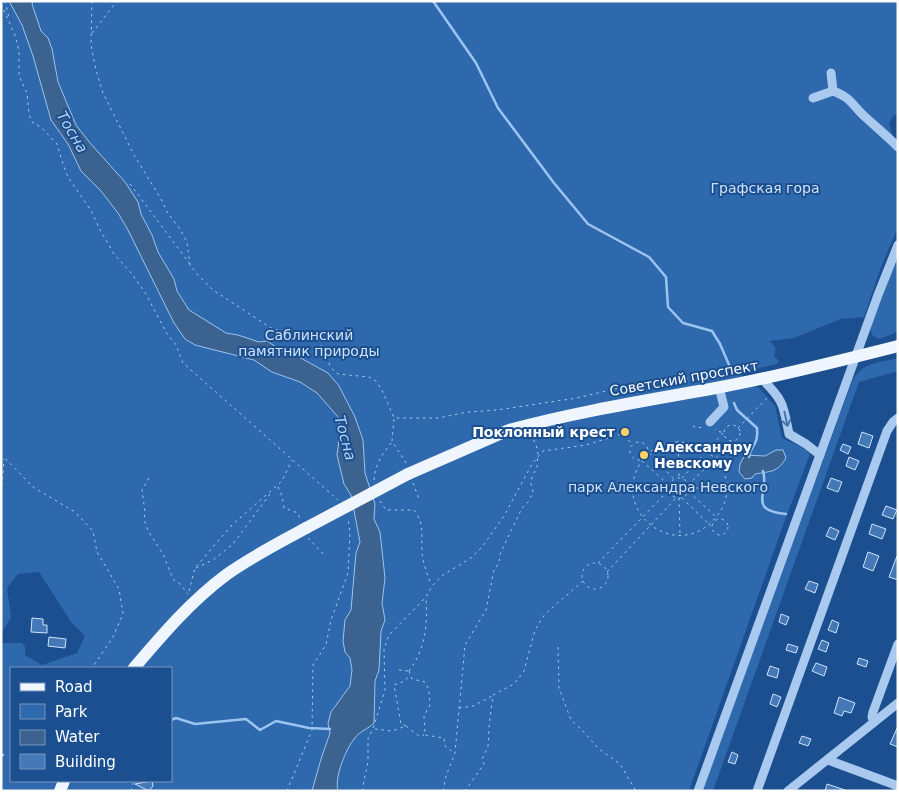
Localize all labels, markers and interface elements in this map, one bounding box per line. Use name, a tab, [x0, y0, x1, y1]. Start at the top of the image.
water label: Тосна	[53, 108, 91, 156]
park label: Графская гора	[711, 180, 819, 196]
park label: Саблинский памятник природы	[238, 327, 380, 359]
street label: Советский проспект	[608, 357, 760, 399]
one-way arrow	[782, 411, 791, 427]
water label: Тосна	[330, 414, 360, 462]
place label: Поклонный крест	[472, 424, 616, 440]
marker: Поклонный крест	[619, 426, 631, 438]
place label: Александру Невскому	[654, 439, 752, 471]
marker: Александру Невскому	[638, 449, 650, 461]
park label: парк Александра Невского	[568, 479, 768, 495]
legend	[10, 667, 172, 782]
text: Road	[55, 678, 93, 696]
text: Park	[55, 703, 88, 721]
text: Water	[55, 728, 100, 746]
text: Building	[55, 753, 116, 771]

